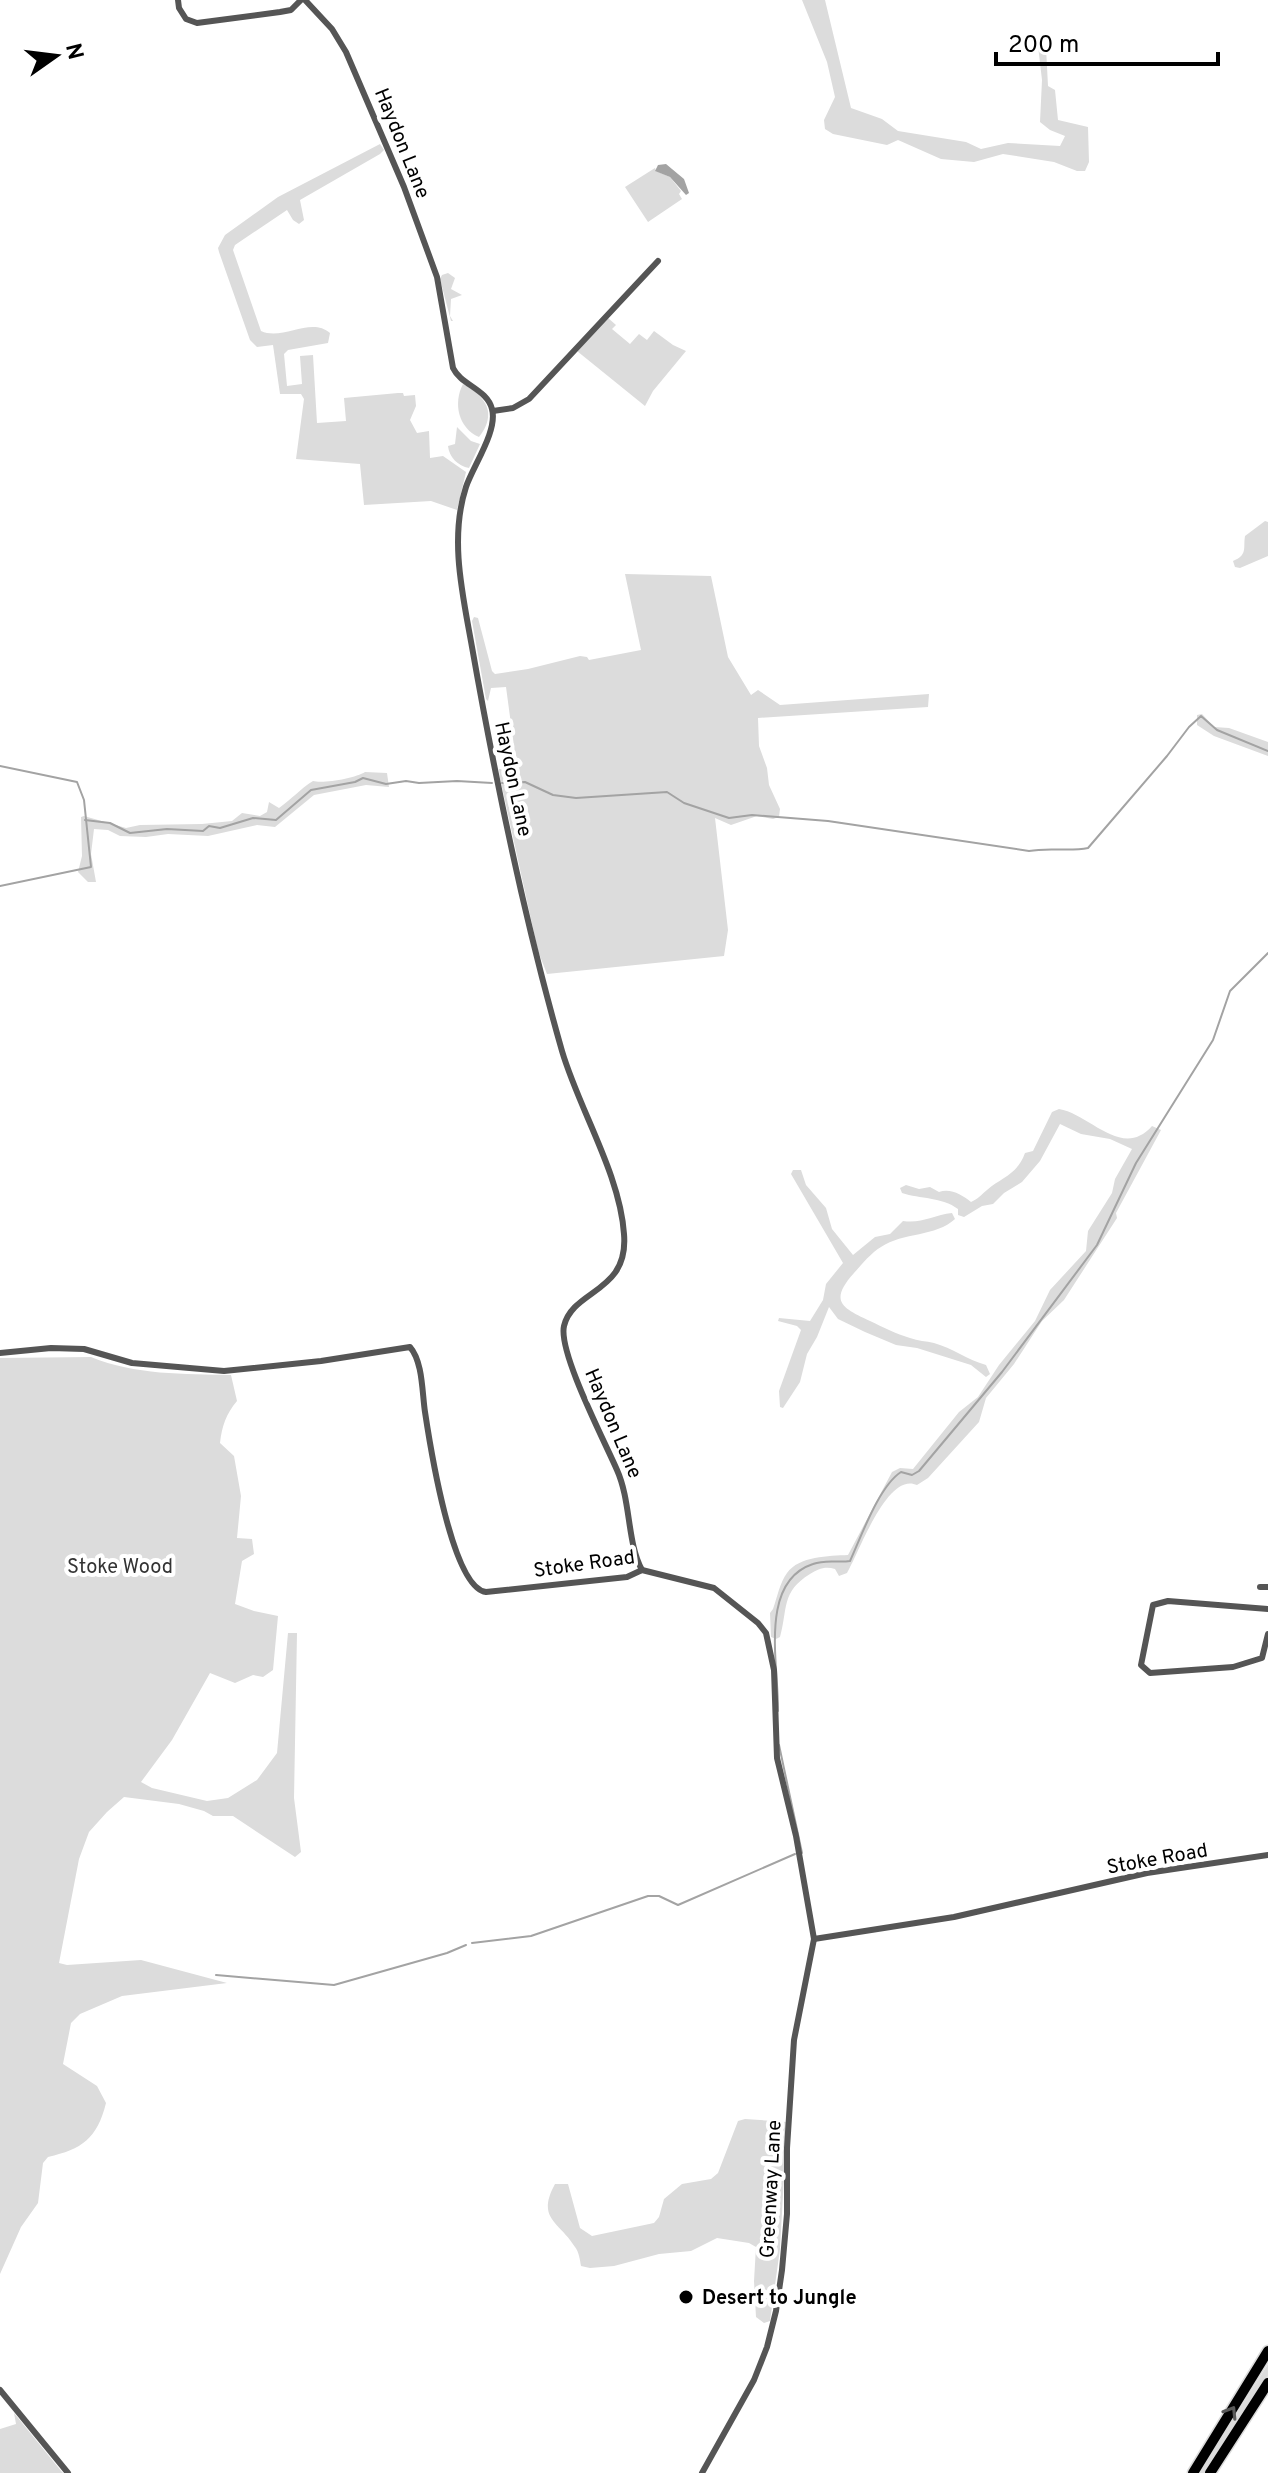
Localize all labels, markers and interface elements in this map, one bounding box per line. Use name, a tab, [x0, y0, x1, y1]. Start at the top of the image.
north arrow	[16, 16, 96, 96]
scale bar	[996, 16, 1218, 66]
text: 200 m	[1008, 31, 1079, 61]
text: N	[58, 41, 88, 63]
street label: Haydon Lane	[367, 85, 435, 203]
street label: Haydon Lane	[487, 720, 537, 839]
street label: Haydon Lane	[577, 1365, 647, 1483]
street label: Stoke Road	[532, 1545, 637, 1585]
park label: Stoke Wood	[67, 1555, 173, 1581]
street label: Stoke Road	[1105, 1838, 1210, 1882]
street label: Greenway Lane	[755, 2119, 789, 2259]
place label: Desert to Jungle	[702, 2286, 857, 2312]
marker: Desert to Jungle	[677, 2288, 695, 2306]
one-way arrow	[1221, 2407, 1236, 2421]

